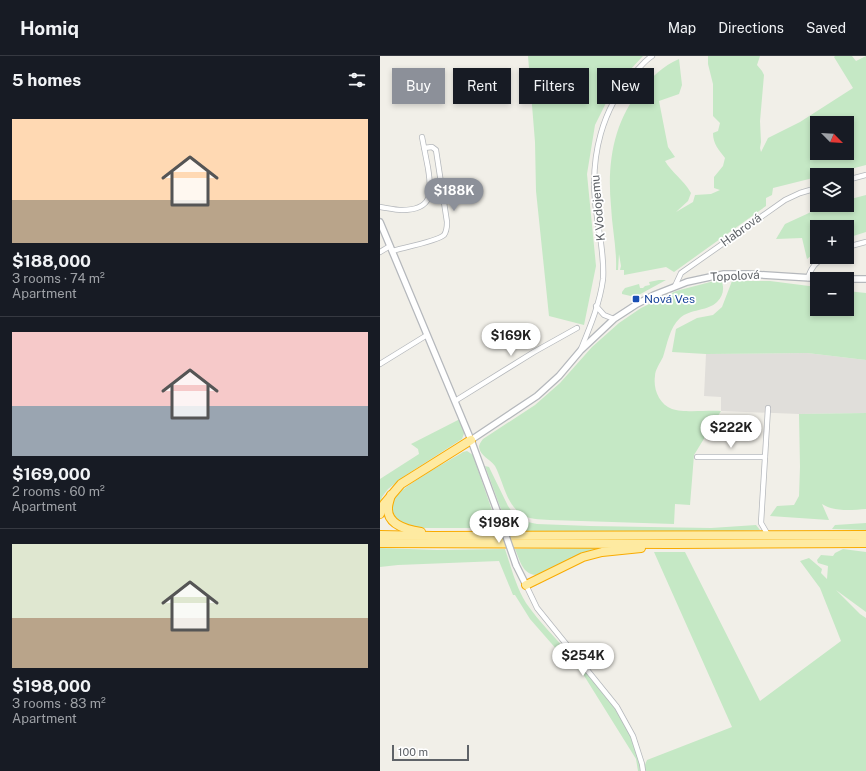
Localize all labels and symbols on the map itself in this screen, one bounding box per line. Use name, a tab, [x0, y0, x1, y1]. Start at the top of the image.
north arrow	[810, 116, 854, 160]
street label: K Vodojemu	[588, 174, 608, 242]
pin: $188K	[426, 178, 482, 212]
street label: Habrová	[718, 211, 764, 249]
street label: Topolová	[710, 268, 760, 284]
place label: Nová Ves	[644, 292, 695, 306]
marker: Nová Ves	[631, 294, 641, 304]
pin: $169K	[483, 323, 539, 357]
pin: $222K	[703, 415, 759, 449]
pin: $198K	[471, 510, 527, 544]
pin: $254K	[555, 643, 611, 677]
scale bar	[392, 743, 469, 762]

